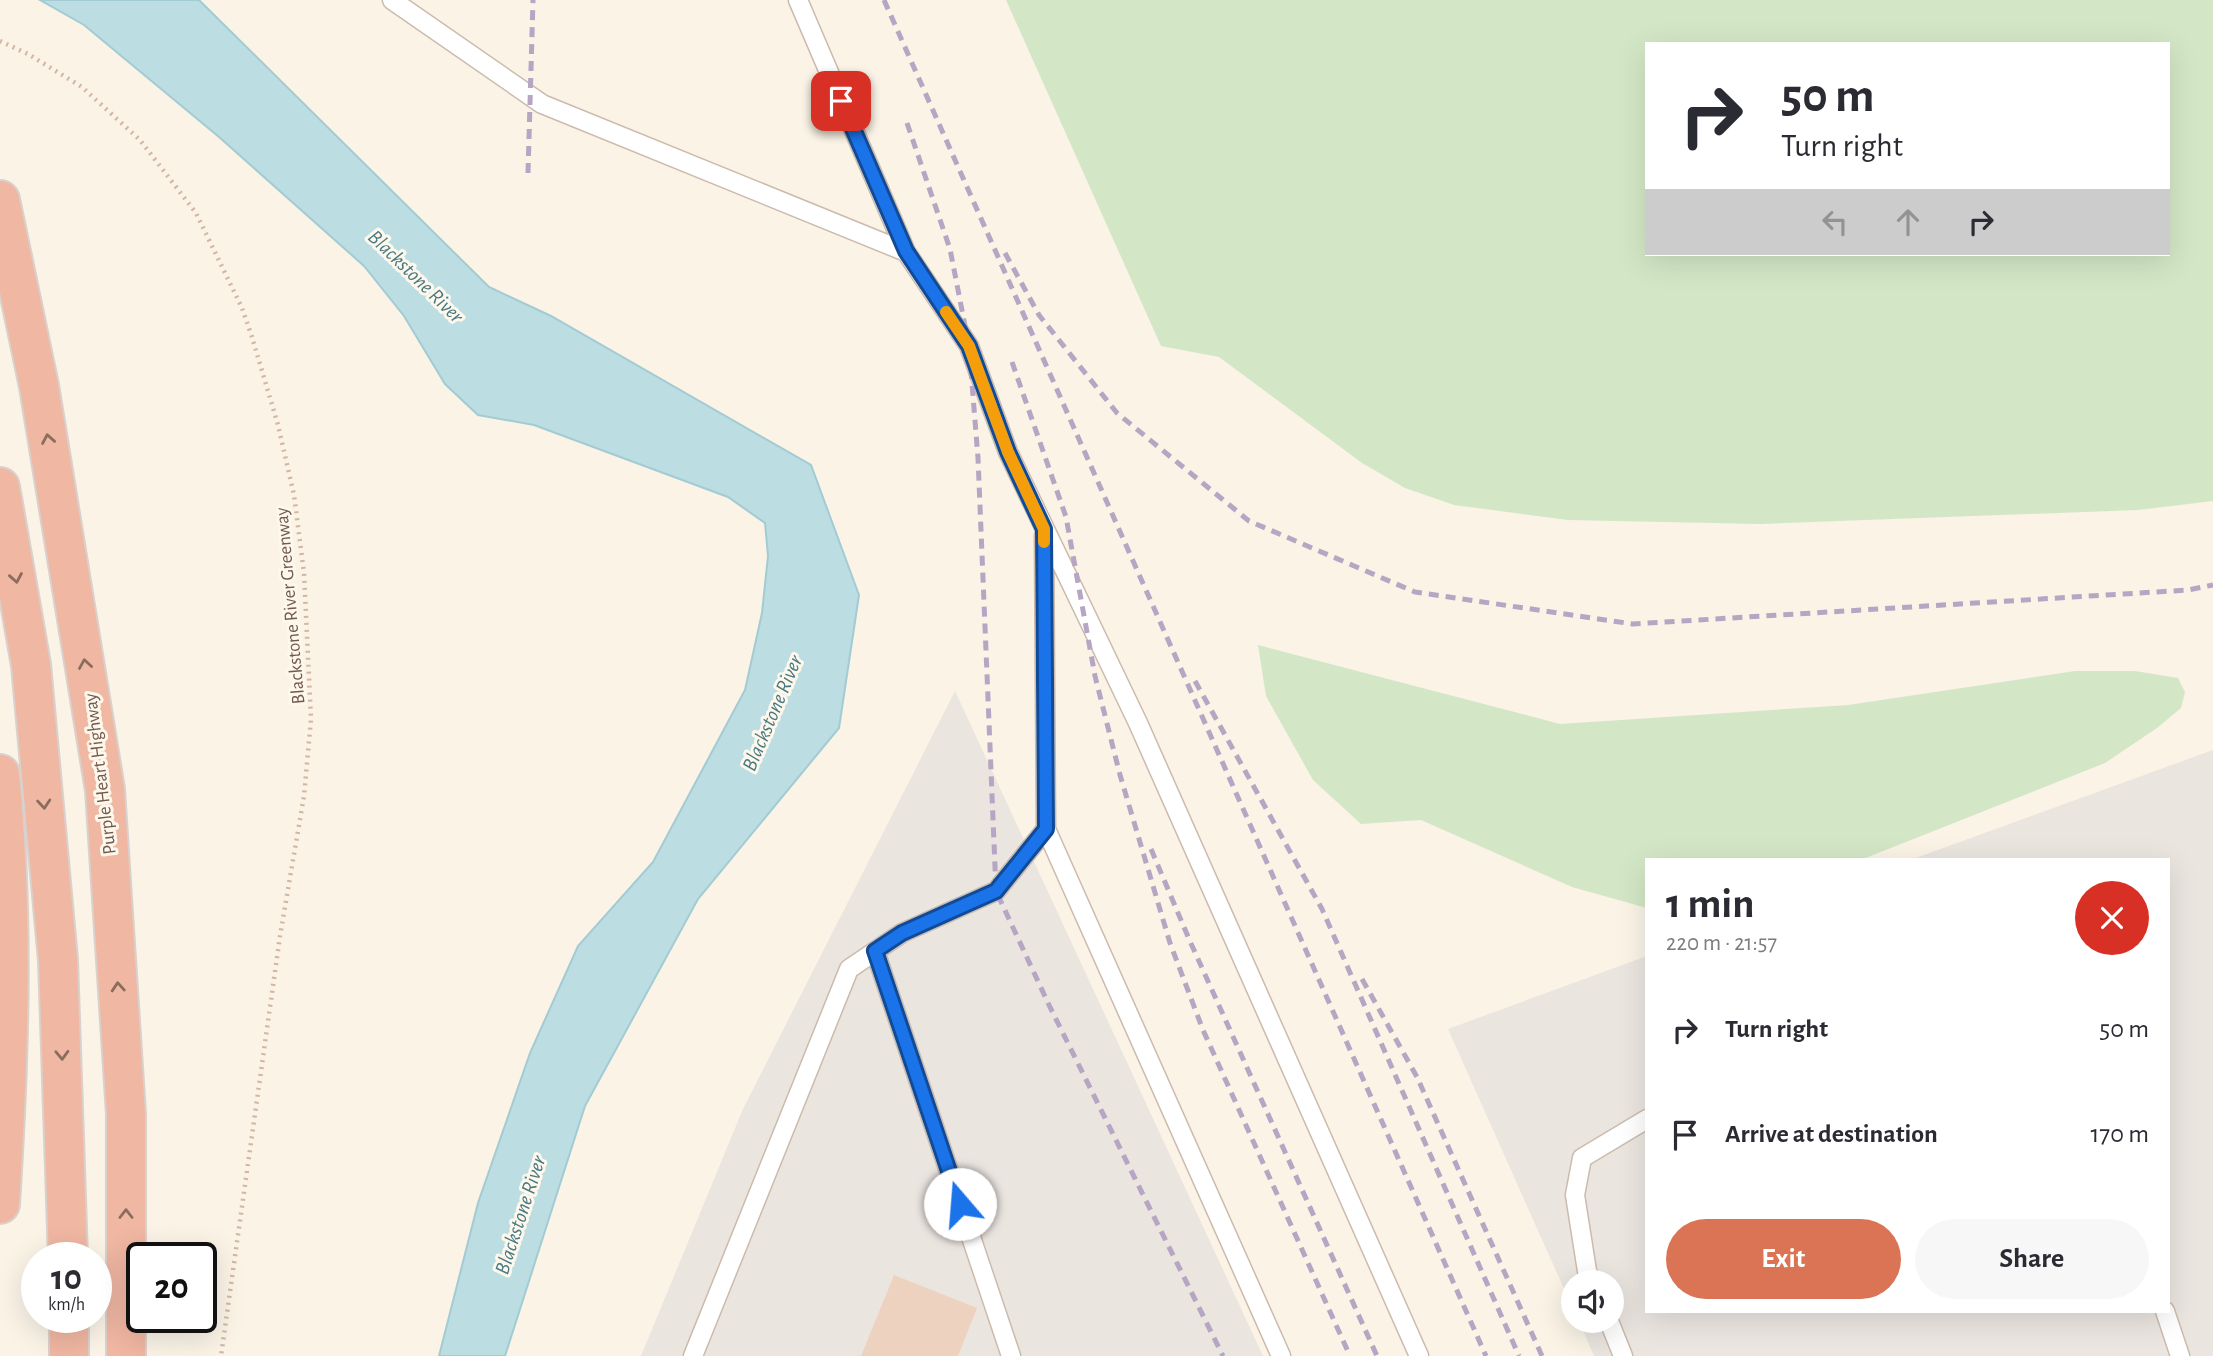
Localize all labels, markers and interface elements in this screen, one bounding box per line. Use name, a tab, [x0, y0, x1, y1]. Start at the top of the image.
icon: right	[1666, 70, 1757, 161]
pin	[811, 71, 871, 131]
text: 50 m	[1781, 72, 1875, 121]
icon: arrive	[822, 82, 860, 120]
text: Turn right	[1781, 130, 1903, 162]
icon: left	[1816, 203, 1854, 241]
icon: ahead	[1889, 203, 1927, 241]
icon: right	[1962, 203, 2000, 241]
water label: Blackstone River	[364, 226, 468, 328]
one-way arrow	[41, 433, 56, 445]
street label: Blackstone River Greenway	[272, 507, 309, 705]
one-way arrow	[8, 572, 23, 584]
water label: Blackstone River	[739, 651, 807, 774]
one-way arrow	[78, 658, 93, 669]
street label: Purple Heart Highway	[81, 692, 120, 856]
one-way arrow	[36, 799, 51, 810]
button: close	[2075, 881, 2149, 955]
text: 1 min	[1666, 883, 1755, 925]
text: 220 m · 21:57	[1666, 932, 1777, 955]
one-way arrow	[111, 981, 126, 992]
icon: right	[1666, 1011, 1704, 1049]
text: Turn right	[1725, 1016, 1828, 1042]
text: 50 m	[2099, 1016, 2149, 1042]
one-way arrow	[54, 1050, 69, 1061]
icon: arrive	[1666, 1116, 1704, 1154]
text: Arrive at destination	[1725, 1121, 1938, 1147]
text: 170 m	[2090, 1121, 2149, 1147]
water label: Blackstone River	[491, 1152, 550, 1277]
position arrow	[923, 1167, 997, 1241]
one-way arrow	[118, 1209, 134, 1219]
button: Exit	[1666, 1219, 1901, 1299]
button: Share	[1915, 1219, 2149, 1299]
speed limit sign: 20	[126, 1242, 217, 1333]
text: 10	[51, 1261, 82, 1296]
map controls	[1561, 1270, 1624, 1333]
button: sound	[1561, 1270, 1624, 1333]
text: km/h	[48, 1296, 85, 1314]

